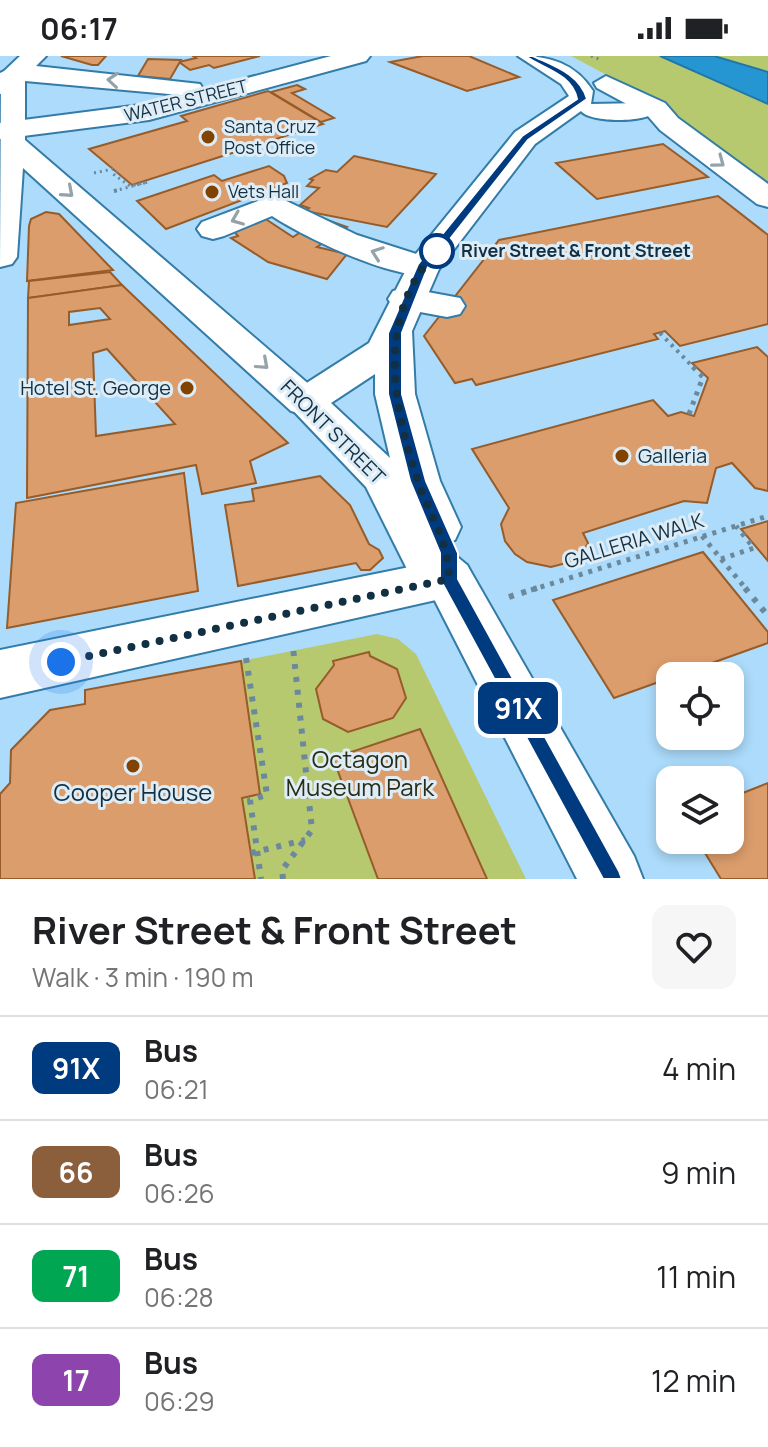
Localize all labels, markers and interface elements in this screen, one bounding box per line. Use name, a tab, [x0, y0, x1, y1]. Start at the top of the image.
text: 06:17	[40, 8, 118, 49]
one-way arrow	[106, 72, 119, 89]
street label: WATER STREET	[122, 73, 250, 127]
place label: Santa Cruz Post Office	[224, 114, 316, 159]
marker: Santa Cruz Post Office	[199, 128, 217, 146]
one-way arrow	[710, 152, 724, 166]
place label: Vets Hall	[228, 179, 299, 203]
one-way arrow	[59, 183, 74, 197]
marker: Vets Hall	[203, 183, 221, 201]
one-way arrow	[231, 210, 245, 226]
marker: River Street & Front Street	[420, 234, 454, 268]
place label: River Street & Front Street	[461, 238, 691, 262]
one-way arrow	[371, 247, 385, 263]
one-way arrow	[254, 354, 269, 368]
street label: FRONT STREET	[275, 373, 392, 490]
place label: Hotel St. George	[20, 374, 171, 401]
marker: Hotel St. George	[178, 379, 196, 397]
place label: Galleria	[638, 442, 707, 469]
marker: Galleria	[613, 447, 631, 465]
street label: GALLERIA WALK	[561, 506, 707, 575]
your location	[41, 642, 81, 682]
map controls	[656, 662, 744, 854]
button: locate	[656, 662, 744, 750]
line badge: 91X	[472, 682, 564, 734]
text: 91X	[494, 689, 542, 727]
park label: Octagon Museum Park	[286, 742, 435, 803]
marker: Cooper House	[124, 757, 142, 775]
button: layers	[656, 766, 744, 854]
place label: Cooper House	[54, 775, 212, 808]
text: River Street & Front Street	[32, 903, 517, 955]
button: heart	[652, 905, 736, 989]
text: Walk · 3 min · 190 m	[32, 959, 254, 995]
text: Bus	[144, 1030, 198, 1071]
text: 4 min	[662, 1048, 736, 1089]
text: 91X	[52, 1049, 100, 1087]
text: 06:21	[144, 1071, 209, 1107]
text: Bus	[144, 1134, 198, 1175]
text: 9 min	[661, 1152, 736, 1193]
text: 66	[59, 1153, 93, 1191]
text: 06:26	[144, 1175, 215, 1211]
text: Bus	[144, 1238, 198, 1279]
text: 11 min	[656, 1256, 736, 1297]
text: 71	[62, 1257, 90, 1295]
text: 06:28	[144, 1279, 214, 1315]
text: Bus	[144, 1342, 198, 1383]
text: 12 min	[651, 1360, 736, 1401]
text: 17	[62, 1361, 90, 1399]
text: 06:29	[144, 1383, 215, 1419]

